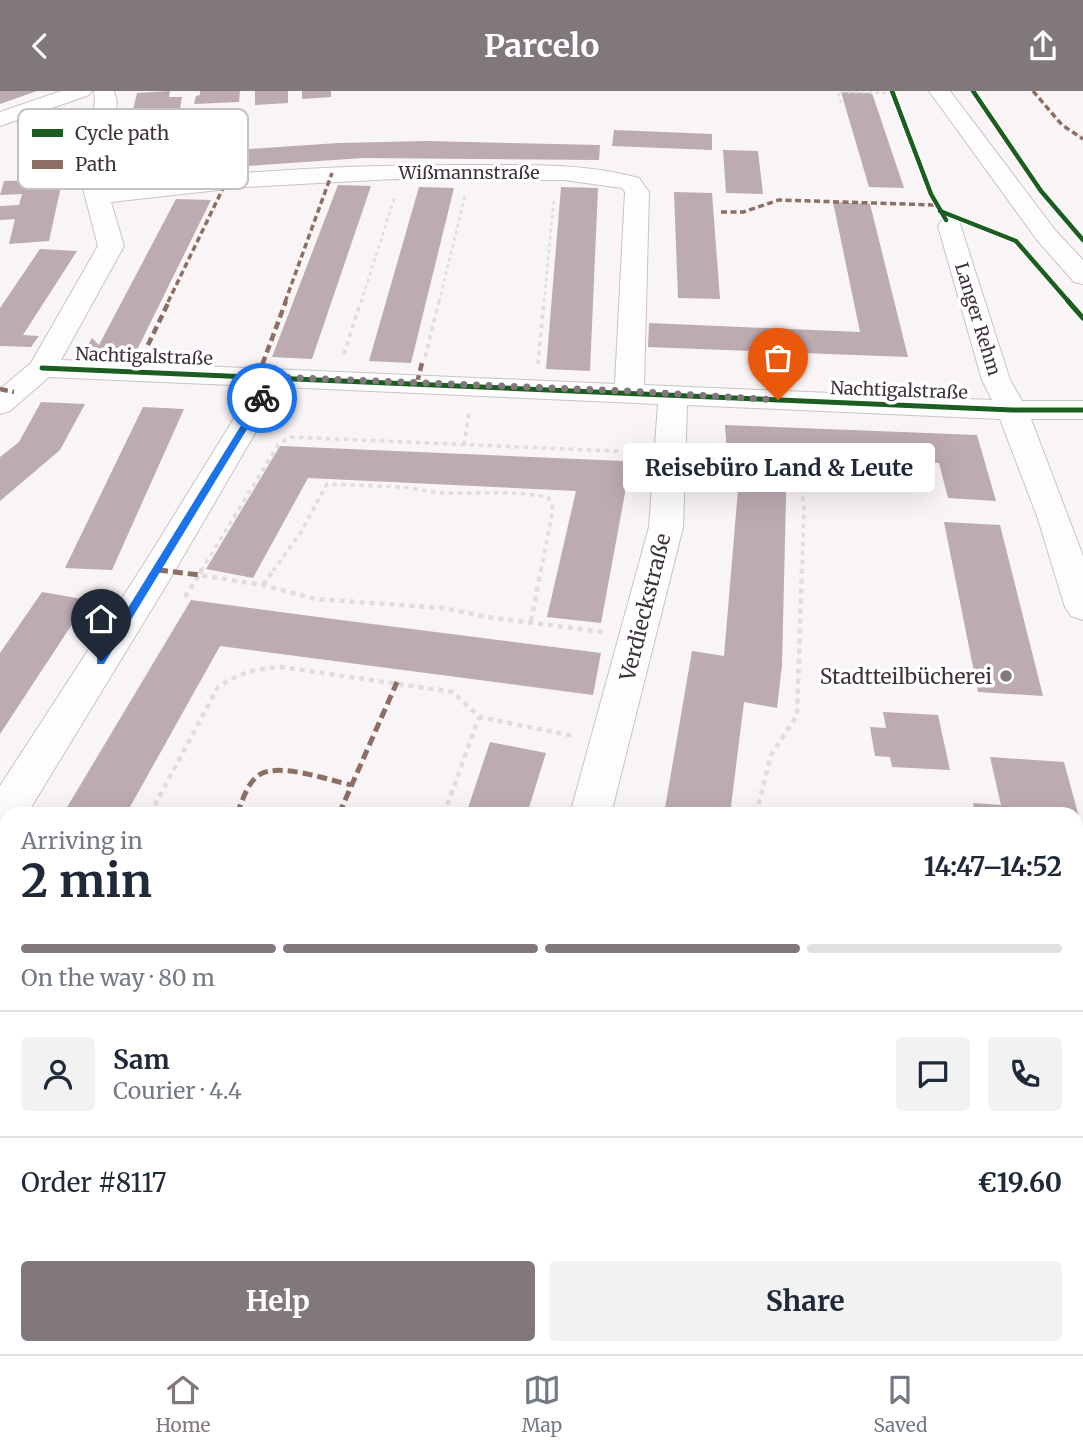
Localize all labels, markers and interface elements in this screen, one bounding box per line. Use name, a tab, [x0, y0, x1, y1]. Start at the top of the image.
text: Parcelo	[484, 26, 599, 66]
icon: back	[21, 27, 59, 65]
icon: share	[1024, 27, 1062, 65]
legend	[18, 109, 248, 189]
text: Cycle path	[75, 121, 170, 145]
text: Path	[75, 152, 117, 176]
street label: Wißmannstraße	[397, 161, 540, 184]
street label: Langer Rehm	[950, 260, 1006, 378]
pin	[748, 328, 808, 400]
icon: bag	[759, 339, 797, 377]
street label: Nachtigalstraße	[75, 342, 213, 370]
courier	[227, 363, 297, 433]
street label: Nachtigalstraße	[830, 376, 968, 404]
icon: bike	[243, 379, 281, 417]
callout: Reisebüro Land & Leute	[622, 442, 934, 491]
text: Reisebüro Land & Leute	[645, 453, 913, 482]
street label: Verdieckstraße	[613, 530, 676, 685]
pin	[71, 589, 131, 661]
icon: home	[82, 600, 120, 638]
place label: Stadtteilbücherei	[820, 663, 992, 690]
marker: Stadtteilbücherei	[998, 668, 1014, 684]
text: Arriving in	[21, 826, 143, 855]
text: 14:47–14:52	[924, 850, 1062, 883]
text: 2 min	[21, 852, 152, 910]
text: On the way · 80 m	[21, 963, 215, 992]
button: person	[21, 1037, 95, 1111]
button: chat	[896, 1037, 970, 1111]
button: phone	[988, 1037, 1062, 1111]
text: Sam	[113, 1043, 170, 1076]
text: Courier · 4.4	[113, 1076, 242, 1105]
text: Order #8117	[21, 1166, 167, 1199]
text: €19.60	[978, 1166, 1062, 1199]
button: Help	[21, 1261, 535, 1341]
button: Share	[549, 1261, 1062, 1341]
tab: Home	[156, 1371, 210, 1437]
tab: Map	[522, 1371, 562, 1437]
tab: Saved	[873, 1371, 927, 1437]

